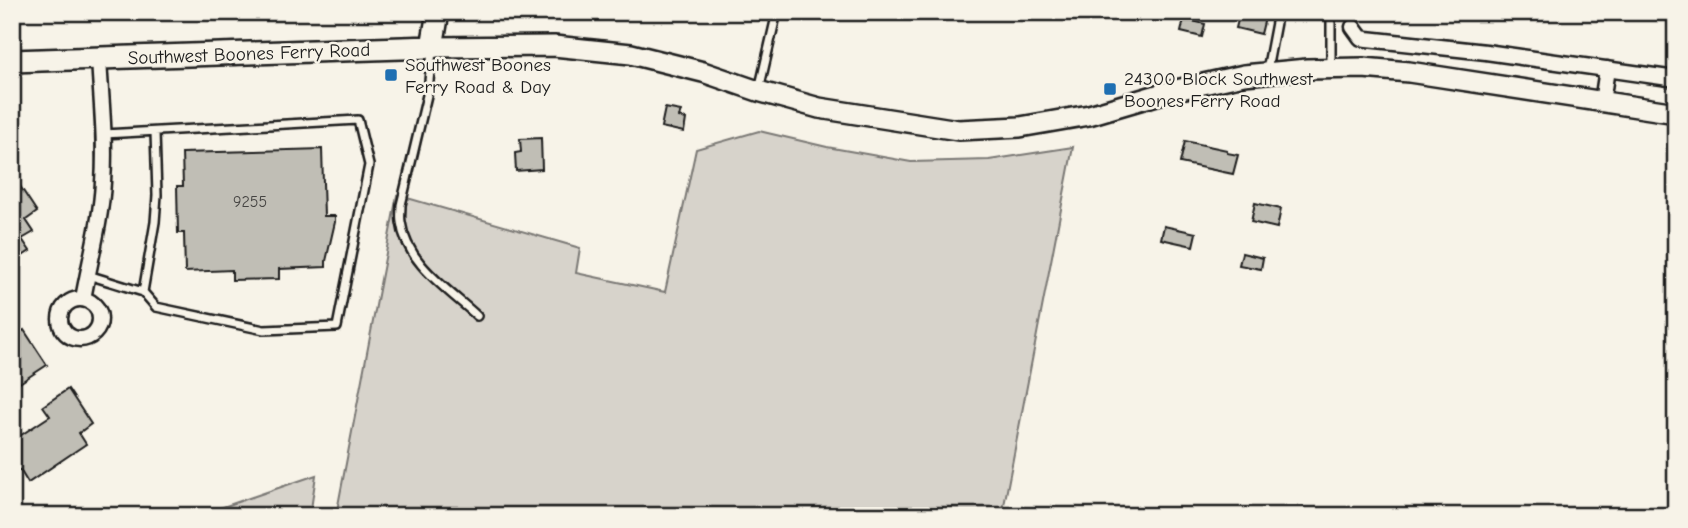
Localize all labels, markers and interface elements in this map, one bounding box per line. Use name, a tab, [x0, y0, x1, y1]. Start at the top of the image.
street label: Southwest Boones Ferry Road	[127, 39, 371, 69]
place label: Southwest Boones Ferry Road & Day	[405, 54, 551, 98]
marker: Southwest Boones Ferry Road & Day	[383, 67, 399, 83]
place label: 24300 Block Southwest Boones Ferry Road	[1124, 68, 1313, 112]
marker: 24300 Block Southwest Boones Ferry Road	[1102, 81, 1118, 97]
house number: 9255	[233, 193, 267, 211]

